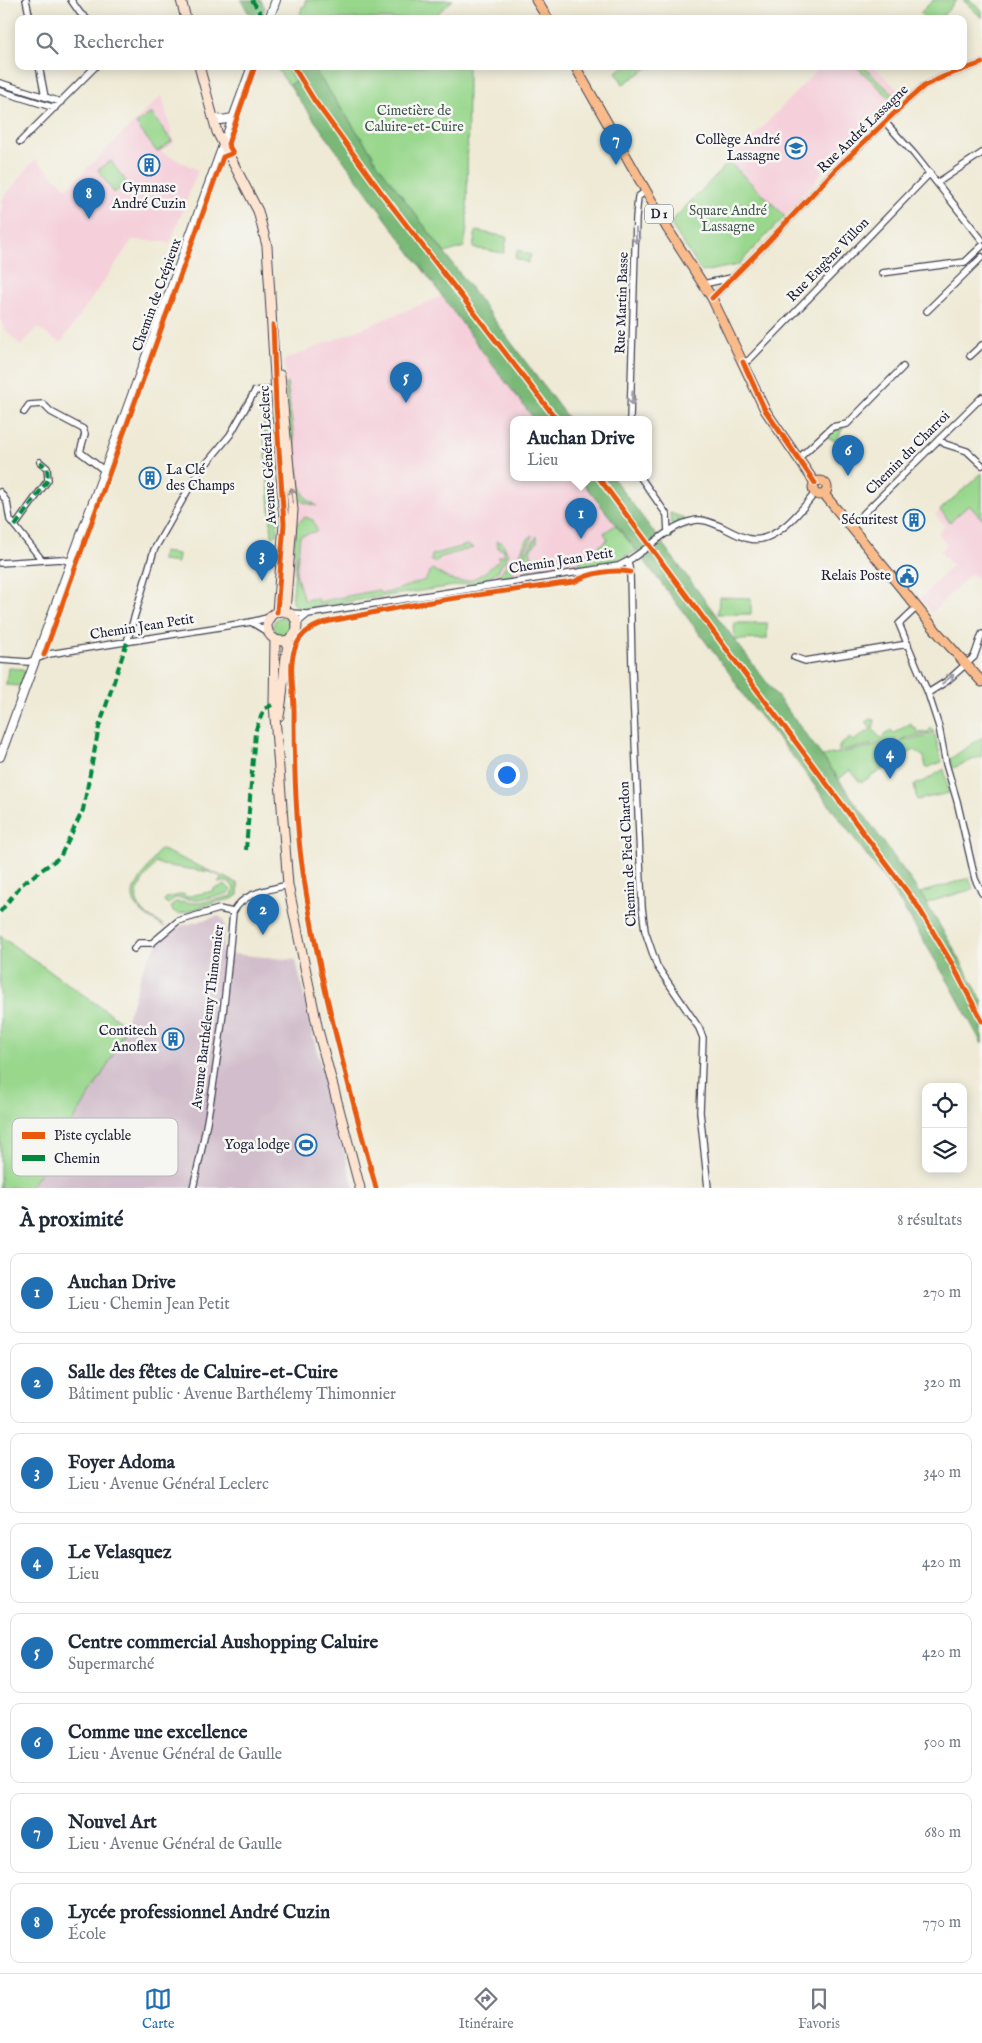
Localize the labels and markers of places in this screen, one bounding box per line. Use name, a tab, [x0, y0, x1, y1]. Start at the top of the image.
pin: 7	[600, 124, 632, 165]
place label: Collège André Lassagne	[695, 131, 781, 165]
school or university icon: Collège André Lassagne	[784, 136, 808, 160]
building icon: Gymnase André Cuzin	[137, 153, 161, 177]
pin: 8	[73, 178, 105, 219]
place label: Gymnase André Cuzin	[111, 179, 187, 213]
pin: 5	[390, 362, 422, 403]
pin: 6	[832, 435, 864, 476]
place label: La Clé des Champs	[166, 461, 235, 495]
building icon: La Clé des Champs	[138, 466, 162, 490]
pin: 1	[565, 498, 597, 539]
building icon: Sécuritest	[902, 508, 926, 532]
place label: Sécuritest	[841, 511, 898, 529]
pin: 3	[246, 540, 278, 581]
public building icon: Relais Poste	[895, 564, 919, 588]
place label: Relais Poste	[821, 567, 892, 585]
pin: 4	[874, 738, 906, 779]
pin: 2	[247, 894, 279, 935]
place label: Contitech Anoflex	[99, 1022, 158, 1056]
building icon: Contitech Anoflex	[161, 1027, 185, 1051]
sports icon: Yoga lodge	[294, 1133, 318, 1157]
place label: Yoga lodge	[224, 1136, 291, 1154]

